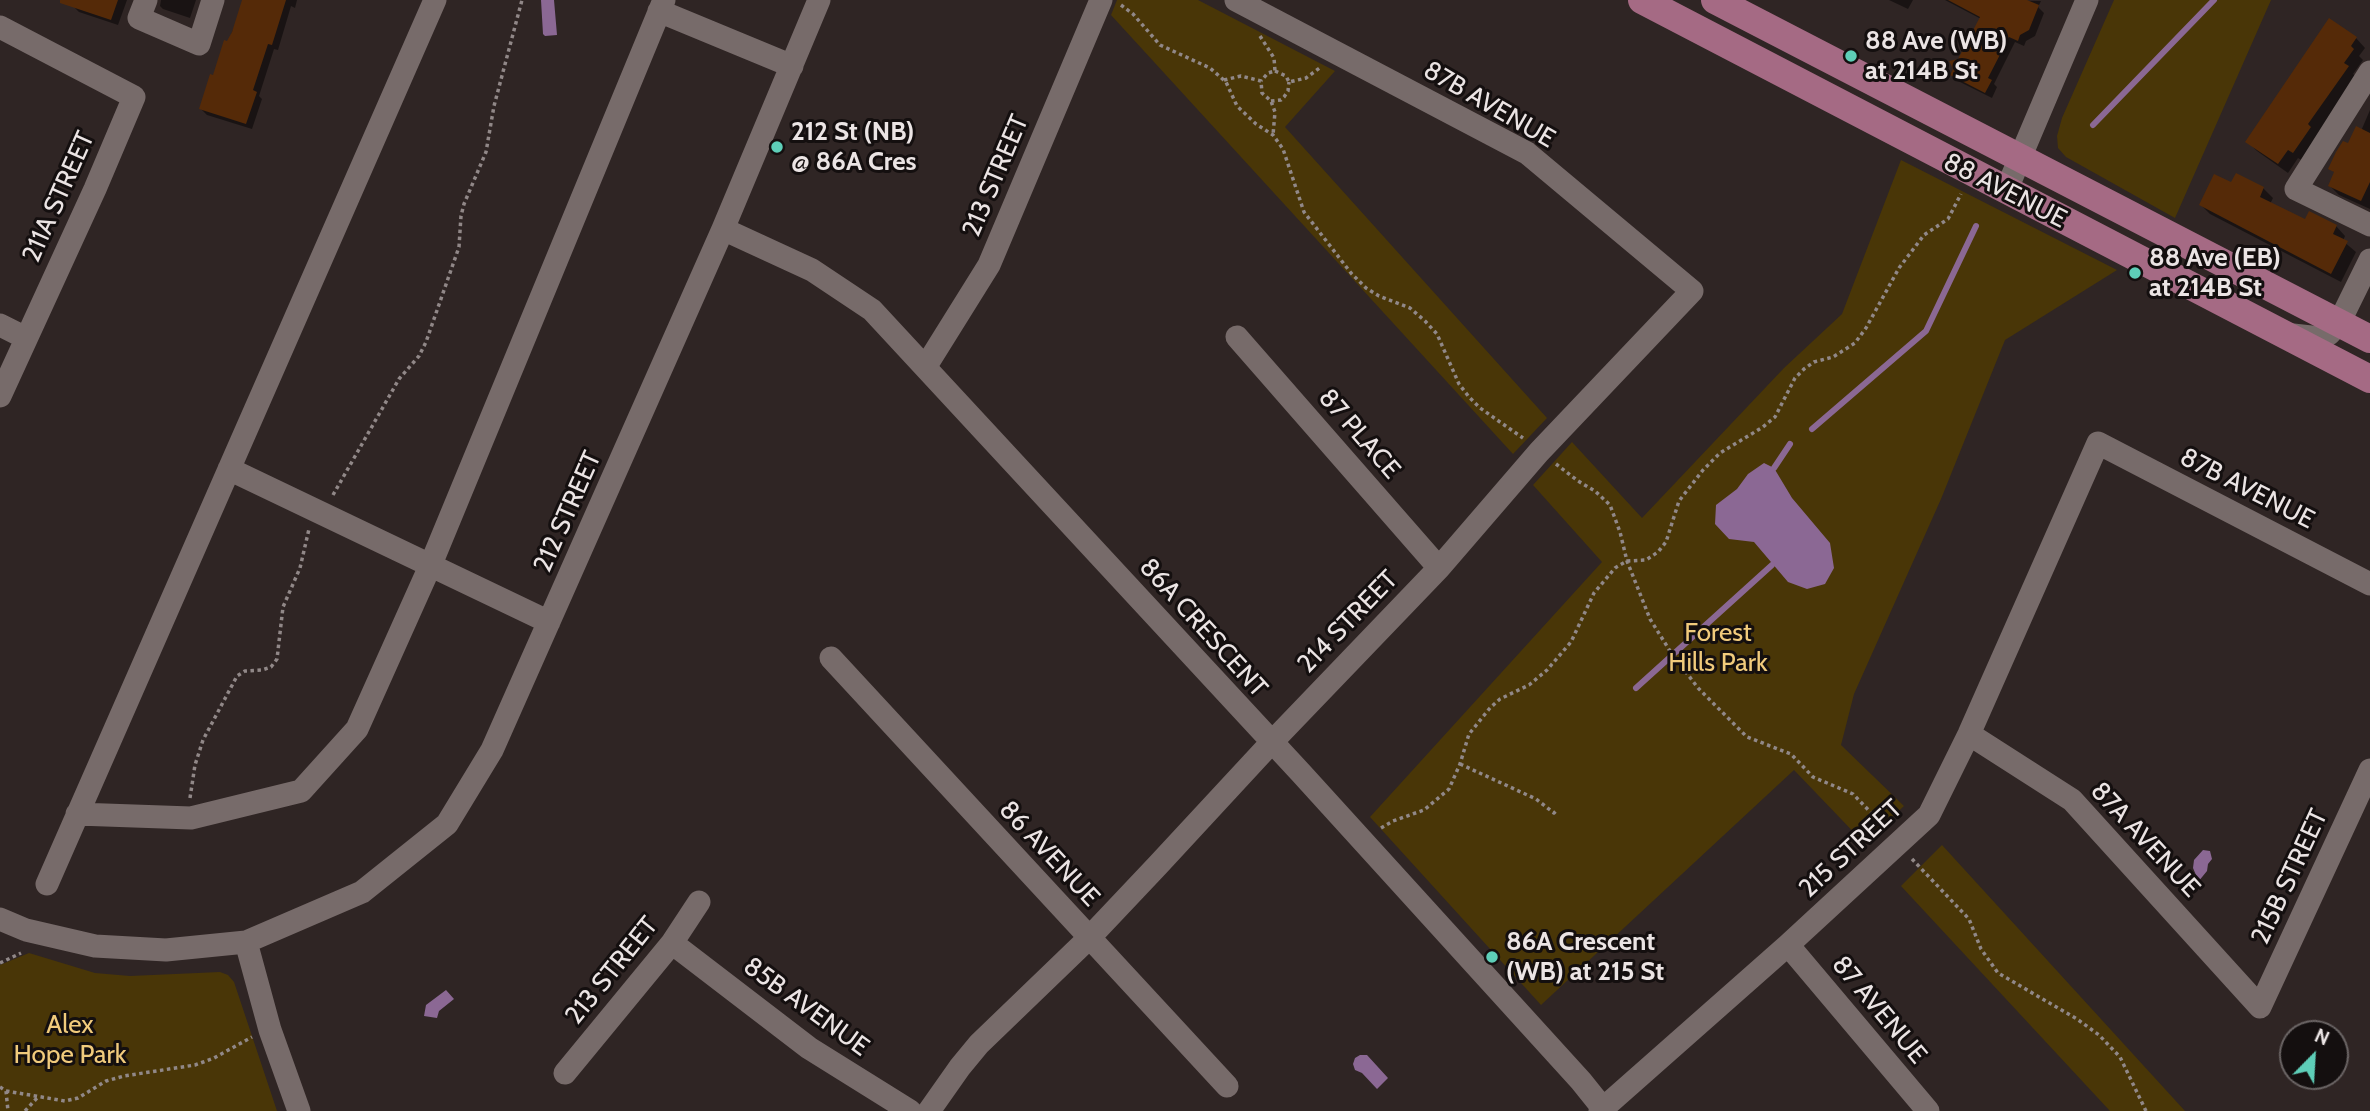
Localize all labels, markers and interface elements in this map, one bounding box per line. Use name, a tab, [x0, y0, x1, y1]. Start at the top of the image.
place label: 88 Ave (WB) at 214B St	[1865, 25, 2007, 86]
marker: 88 Ave (WB) at 214B St	[1843, 48, 1859, 64]
street label: 87B AVENUE	[1418, 55, 1560, 155]
street label: 213 STREET	[956, 110, 1036, 242]
place label: 212 St (NB) @ 86A Cres	[791, 116, 917, 178]
street label: 211A STREET	[16, 127, 102, 267]
marker: 212 St (NB) @ 86A Cres	[769, 139, 785, 155]
street label: 88 AVENUE	[1938, 147, 2072, 235]
place label: 88 Ave (EB) at 214B St	[2149, 242, 2281, 304]
marker: 88 Ave (EB) at 214B St	[2127, 265, 2143, 281]
street label: 87 PLACE	[1312, 383, 1406, 485]
street label: 87B AVENUE	[2175, 442, 2319, 536]
street label: 212 STREET	[528, 447, 608, 577]
street label: 86A CRESCENT	[1132, 552, 1274, 704]
street label: 214 STREET	[1291, 564, 1405, 680]
park label: Forest Hills Park	[1668, 617, 1768, 678]
street label: 87A AVENUE	[2084, 776, 2206, 904]
street label: 215 STREET	[1793, 793, 1909, 905]
street label: 86 AVENUE	[992, 795, 1106, 913]
street label: 215B STREET	[2245, 805, 2335, 949]
street label: 213 STREET	[559, 911, 665, 1031]
place label: 86A Crescent (WB) at 215 St	[1506, 926, 1664, 988]
marker: 86A Crescent (WB) at 215 St	[1484, 949, 1500, 965]
street label: 87 AVENUE	[1825, 950, 1933, 1070]
street label: 85B AVENUE	[737, 951, 875, 1063]
park label: Alex Hope Park	[14, 1009, 126, 1070]
north arrow	[2279, 1020, 2349, 1090]
text: N	[2311, 1024, 2333, 1050]

